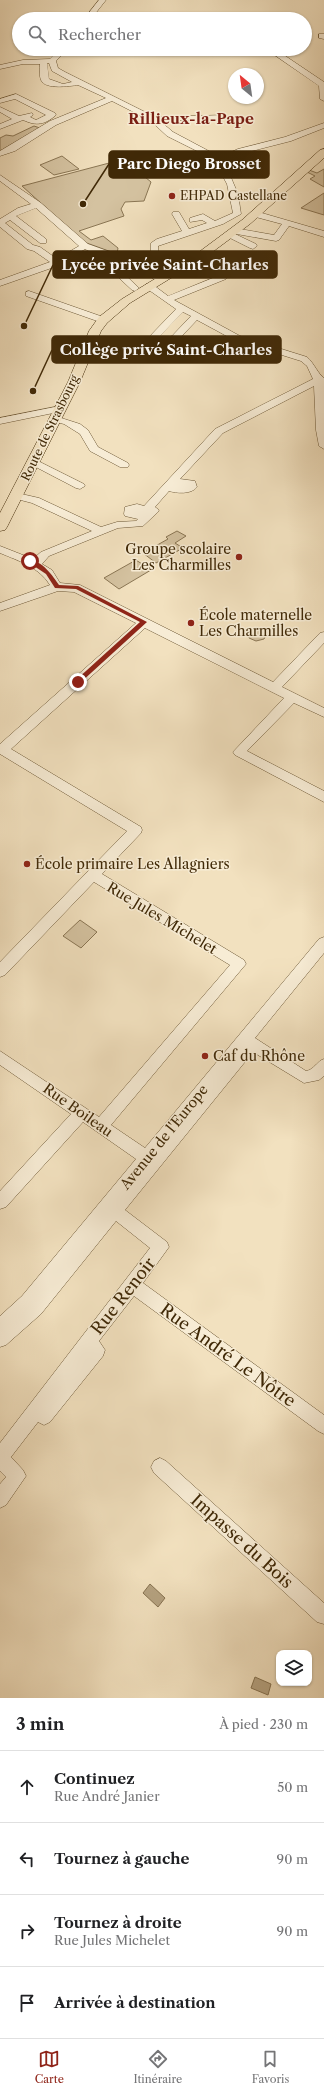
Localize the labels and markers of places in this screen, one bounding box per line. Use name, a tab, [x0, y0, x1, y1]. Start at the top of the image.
callout: Parc Diego Brosset	[109, 151, 269, 178]
place label: EHPAD Castellane	[180, 188, 287, 203]
marker: EHPAD Castellane	[167, 191, 177, 201]
callout: Lycée privée Saint-Charles	[53, 251, 277, 278]
callout: Collège privé Saint-Charles	[52, 336, 281, 363]
place label: Groupe scolaire Les Charmilles	[125, 540, 231, 574]
marker: Groupe scolaire Les Charmilles	[234, 552, 244, 562]
place label: École maternelle Les Charmilles	[199, 606, 312, 640]
marker: École maternelle Les Charmilles	[186, 618, 196, 628]
place label: École primaire Les Allagniers	[35, 855, 230, 873]
marker: École primaire Les Allagniers	[22, 859, 32, 869]
place label: Caf du Rhône	[213, 1047, 305, 1065]
marker: Caf du Rhône	[200, 1051, 210, 1061]

